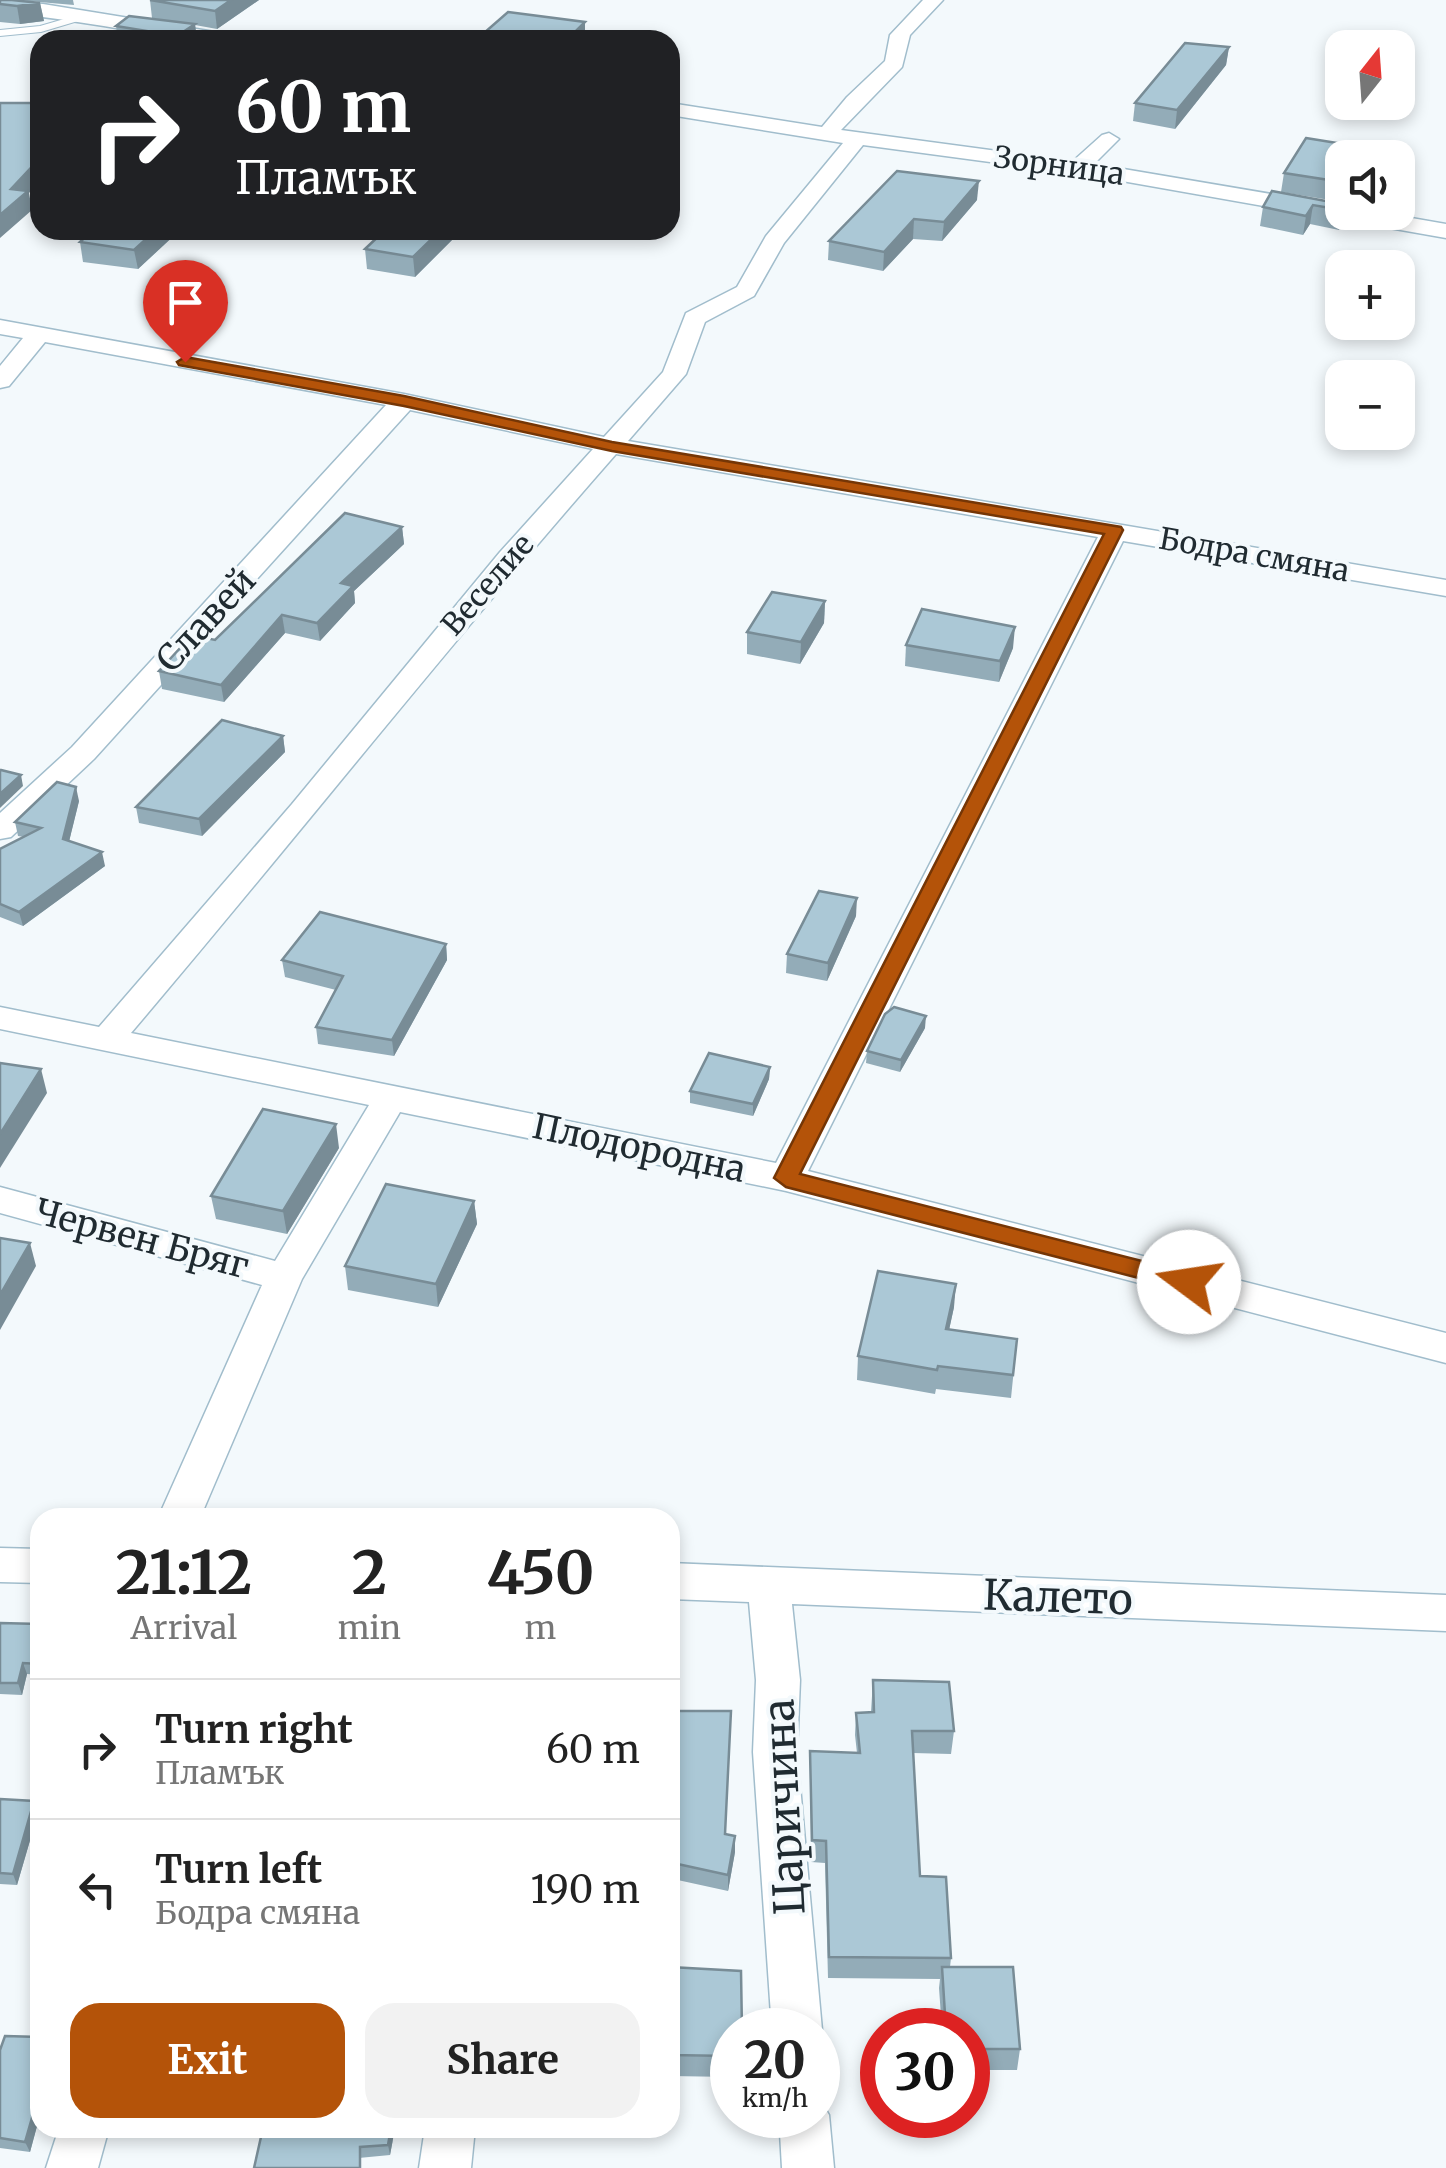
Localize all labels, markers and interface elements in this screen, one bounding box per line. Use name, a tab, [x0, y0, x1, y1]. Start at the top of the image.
north arrow	[1325, 30, 1415, 120]
map controls	[1325, 30, 1415, 450]
text: 60 m	[235, 63, 411, 151]
icon: right	[70, 70, 200, 200]
street label: Зорница	[991, 137, 1127, 193]
button: sound	[1325, 140, 1415, 230]
text: Пламък	[235, 150, 417, 206]
button: +	[1325, 250, 1415, 340]
pin	[143, 260, 228, 363]
icon: arrive	[158, 275, 213, 330]
button: −	[1325, 360, 1415, 450]
street label: Бодра смяна	[1156, 519, 1352, 589]
street label: Веселие	[433, 526, 542, 643]
street label: Славей	[147, 559, 265, 681]
street label: Плодородна	[528, 1104, 750, 1192]
street label: Червен Бряг	[30, 1189, 254, 1289]
position arrow	[1137, 1230, 1241, 1334]
text: 21:12	[115, 1535, 252, 1610]
text: 2	[352, 1535, 387, 1610]
text: 450	[487, 1535, 595, 1610]
street label: Калето	[982, 1568, 1134, 1626]
text: Arrival	[130, 1608, 237, 1648]
text: min	[338, 1608, 401, 1648]
text: m	[525, 1608, 556, 1648]
street label: Царичина	[752, 1698, 816, 1916]
text: Turn right	[155, 1706, 353, 1753]
icon: right	[70, 1722, 125, 1777]
text: 60 m	[546, 1726, 640, 1773]
text: Пламък	[155, 1753, 284, 1793]
text: Turn left	[155, 1846, 322, 1893]
icon: left	[70, 1862, 125, 1917]
text: 190 m	[530, 1866, 640, 1913]
text: Бодра смяна	[155, 1893, 360, 1933]
button: Exit	[70, 2003, 345, 2118]
button: Share	[365, 2003, 640, 2118]
speed limit sign: 30	[860, 2008, 990, 2138]
text: 20	[744, 2029, 806, 2092]
text: km/h	[742, 2082, 808, 2114]

